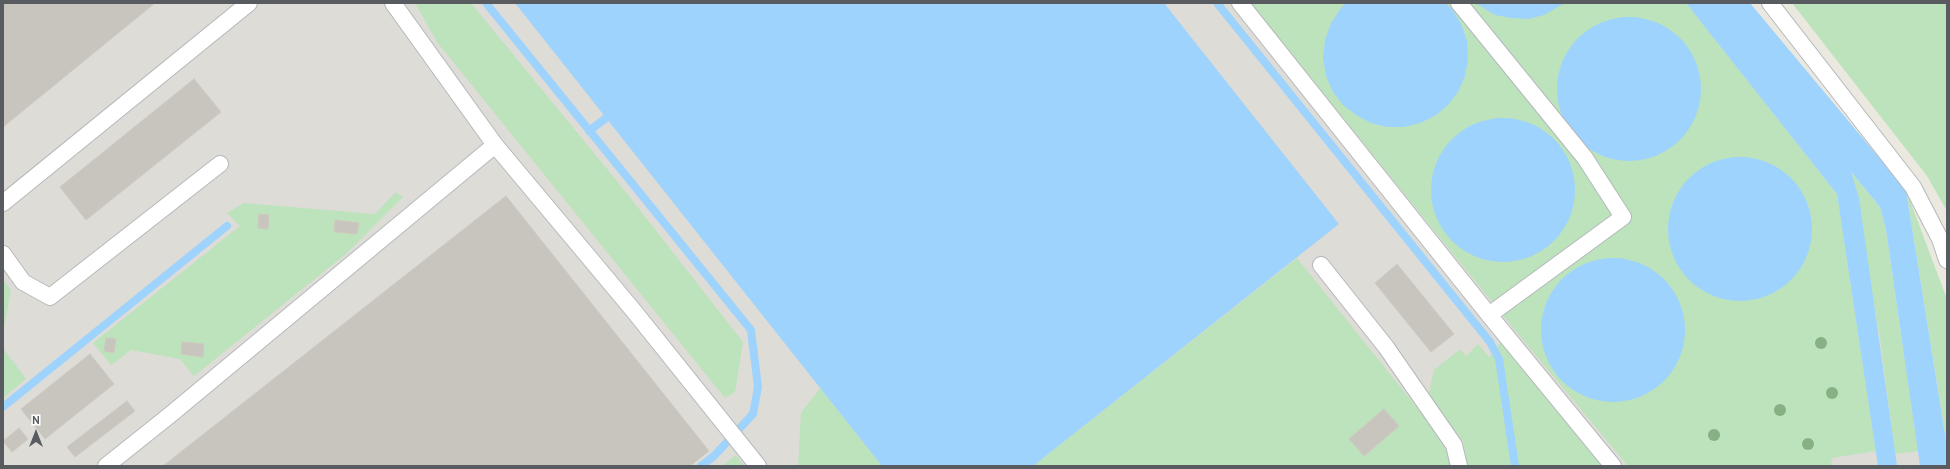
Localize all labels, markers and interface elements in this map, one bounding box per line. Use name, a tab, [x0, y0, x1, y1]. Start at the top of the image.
north arrow	[16, 413, 56, 453]
text: N	[32, 414, 40, 428]

